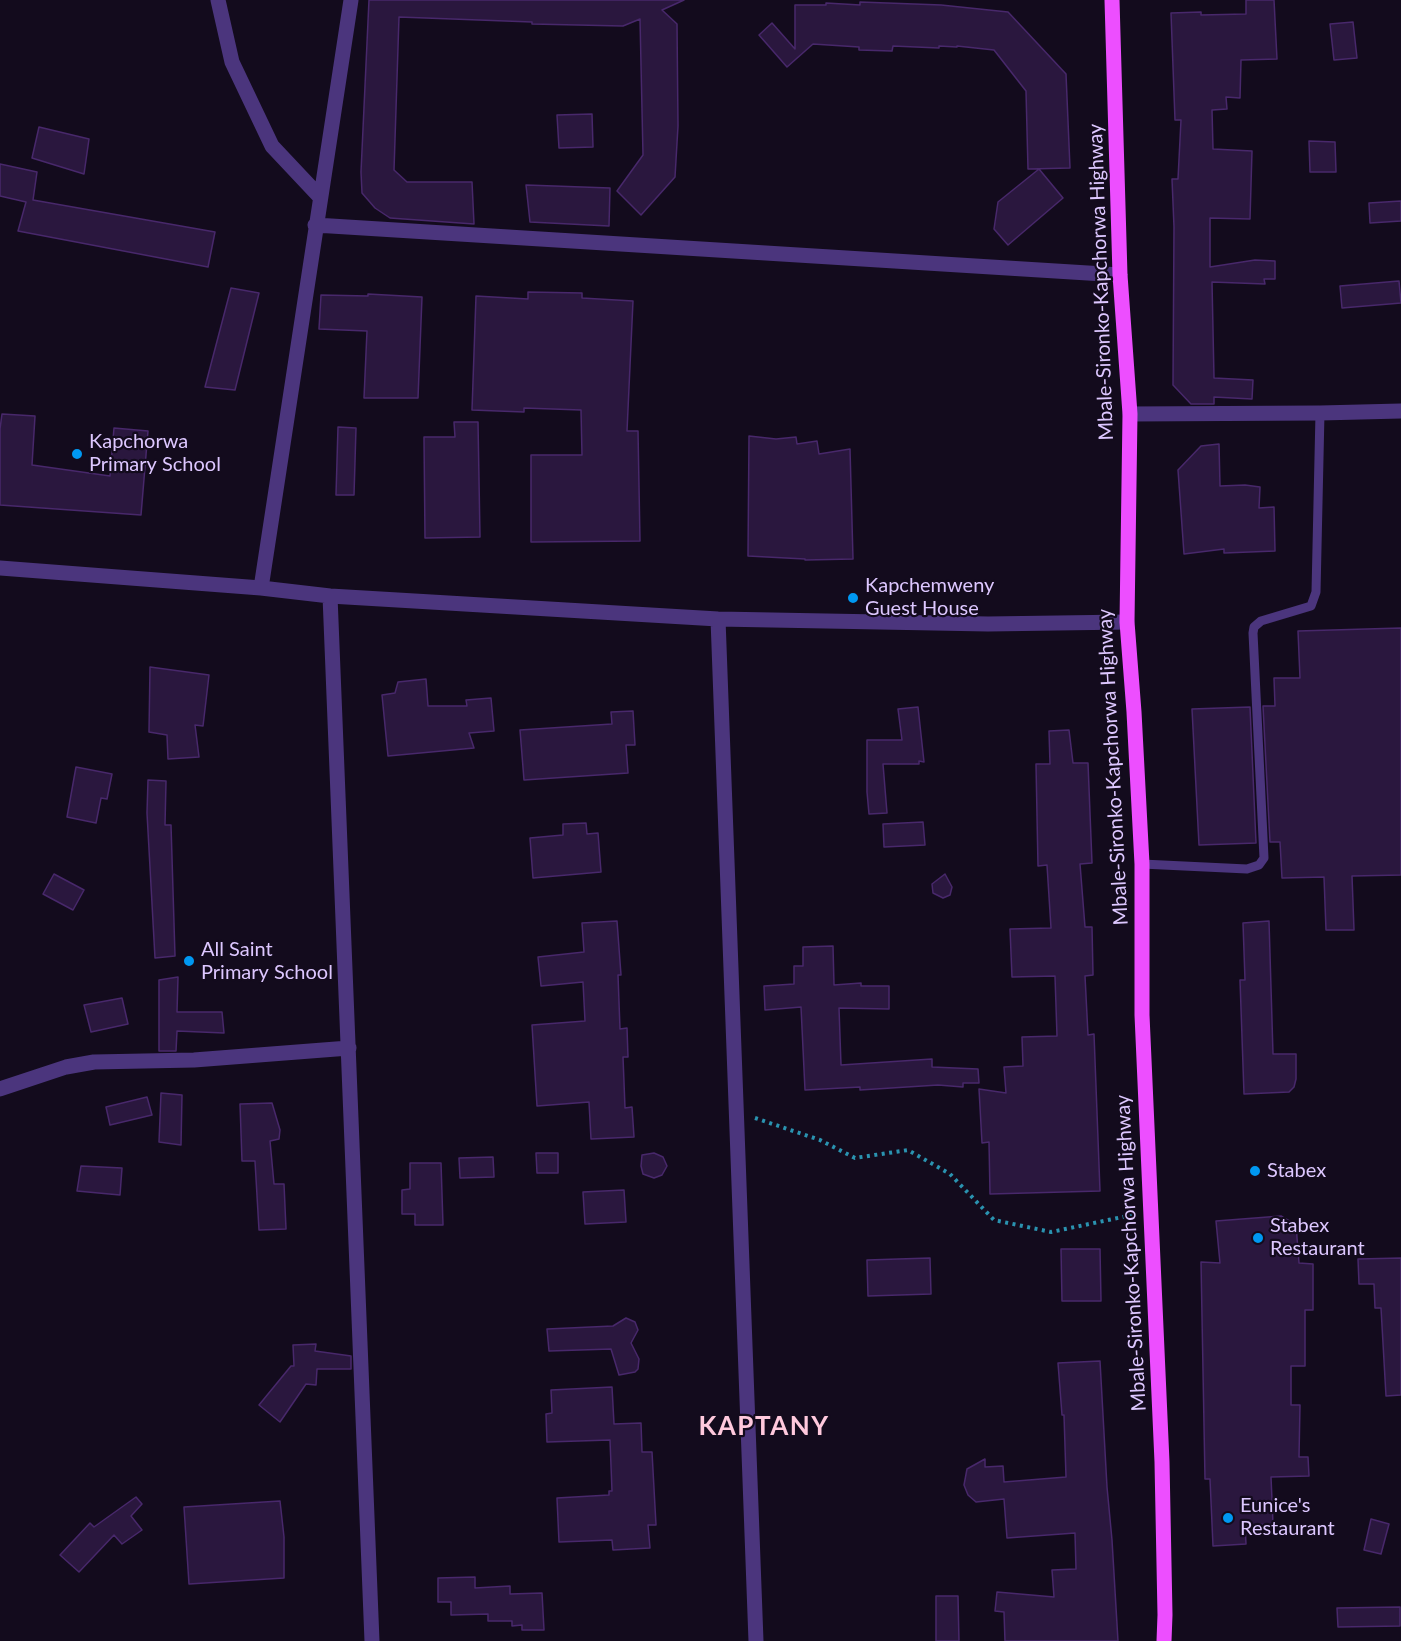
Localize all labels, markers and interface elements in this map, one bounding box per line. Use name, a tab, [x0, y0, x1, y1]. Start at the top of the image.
street label: Mbale-Sironko-Kapchorwa Highway	[1083, 123, 1119, 441]
place label: Kapchorwa Primary School	[89, 430, 221, 477]
marker: Kapchorwa Primary School	[70, 447, 84, 461]
place label: Kapchemweny Guest House	[865, 574, 994, 621]
marker: Kapchemweny Guest House	[846, 591, 860, 605]
street label: Mbale-Sironko-Kapchorwa Highway	[1093, 608, 1133, 926]
place label: All Saint Primary School	[201, 938, 333, 985]
marker: All Saint Primary School	[182, 954, 196, 968]
street label: Mbale-Sironko-Kapchorwa Highway	[1111, 1094, 1151, 1412]
place label: Stabex	[1267, 1159, 1326, 1183]
marker: Stabex	[1248, 1164, 1262, 1178]
place label: Stabex Restaurant	[1270, 1214, 1365, 1261]
marker: Stabex Restaurant	[1251, 1231, 1265, 1245]
district label: KAPTANY	[698, 1411, 830, 1443]
place label: Eunice's Restaurant	[1240, 1494, 1335, 1541]
marker: Eunice's Restaurant	[1221, 1511, 1235, 1525]

